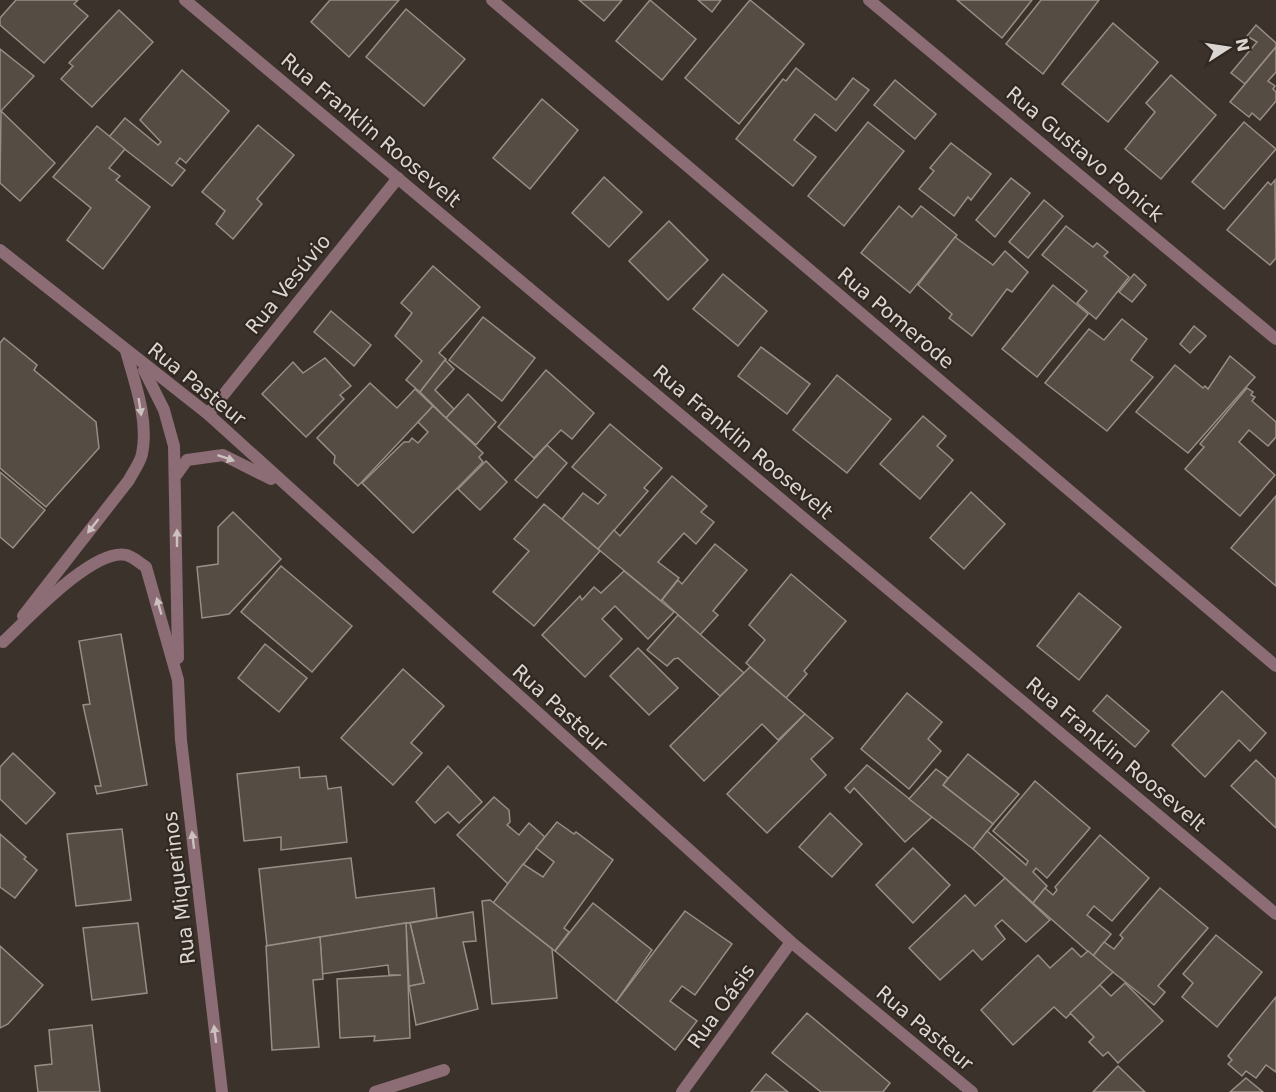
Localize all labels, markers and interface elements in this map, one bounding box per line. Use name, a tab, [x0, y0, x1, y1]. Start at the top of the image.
north arrow	[1198, 18, 1258, 78]
text: N	[1231, 36, 1253, 54]
street label: Rua Franklin Roosevelt	[276, 48, 466, 212]
street label: Rua Gustavo Ponick	[1002, 81, 1169, 227]
street label: Rua Vesúvio	[240, 229, 336, 339]
street label: Rua Pomerode	[833, 262, 959, 374]
street label: Rua Pasteur	[143, 337, 251, 431]
street label: Rua Franklin Roosevelt	[648, 360, 838, 524]
one-way arrow	[136, 397, 145, 416]
one-way arrow	[218, 454, 236, 463]
one-way arrow	[87, 518, 100, 534]
one-way arrow	[172, 528, 182, 547]
one-way arrow	[154, 597, 163, 615]
street label: Rua Pasteur	[508, 659, 613, 757]
street label: Rua Franklin Roosevelt	[1021, 672, 1211, 836]
street label: Rua Miquerinos	[158, 810, 200, 966]
one-way arrow	[188, 831, 198, 850]
street label: Rua Oásis	[682, 959, 760, 1053]
street label: Rua Pasteur	[872, 981, 979, 1076]
one-way arrow	[210, 1024, 220, 1043]

